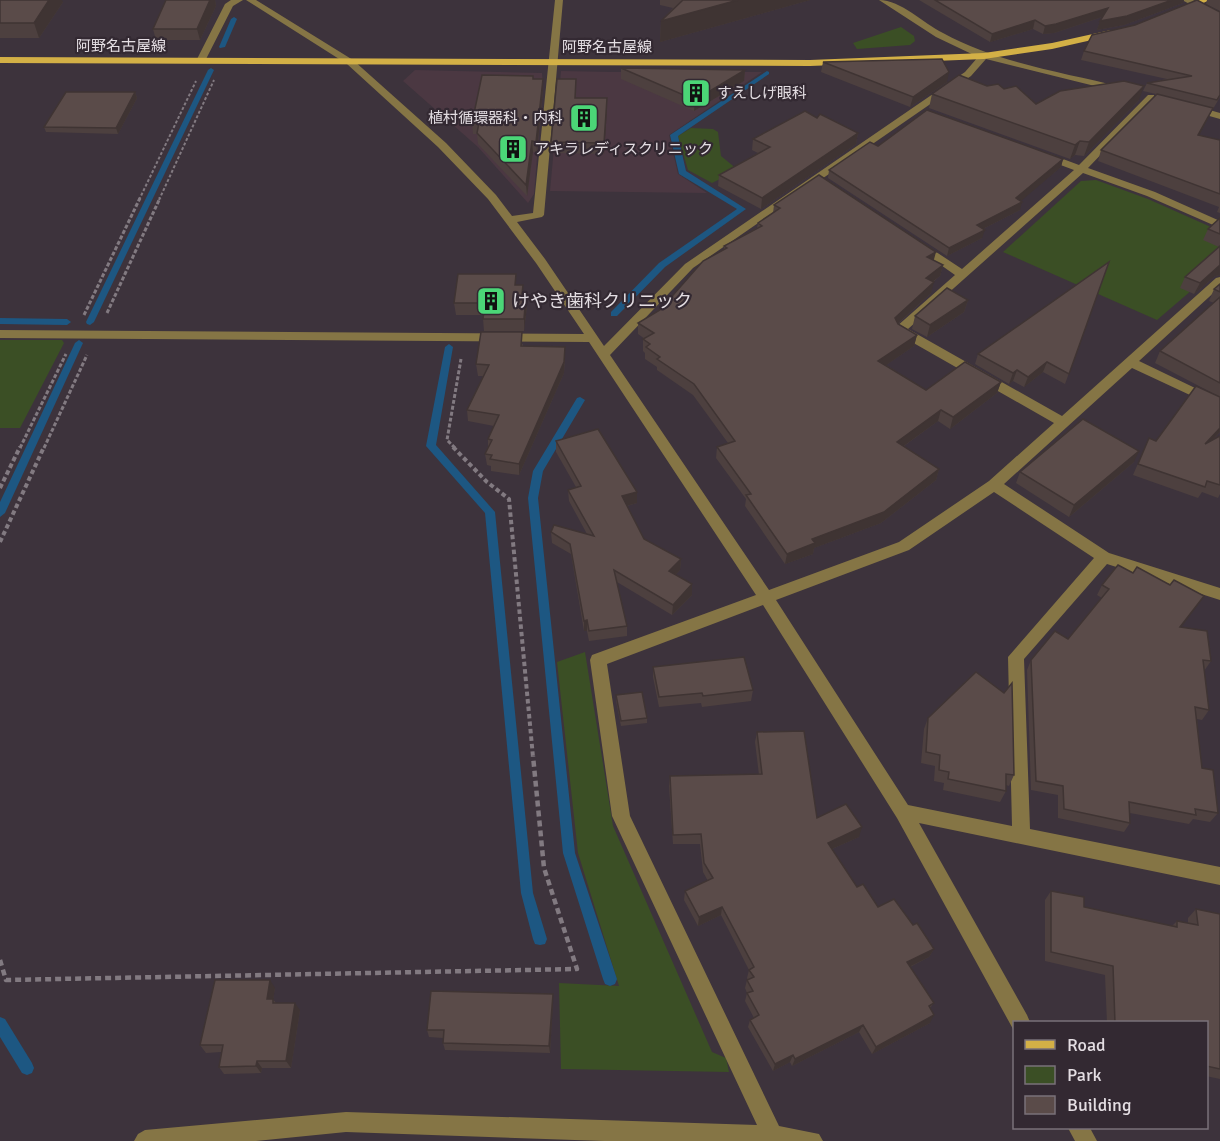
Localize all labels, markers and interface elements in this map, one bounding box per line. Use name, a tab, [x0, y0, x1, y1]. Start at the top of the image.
street label: 阿野名古屋線	[76, 37, 166, 55]
street label: 阿野名古屋線	[562, 38, 652, 56]
building icon: すえしげ眼科	[680, 77, 712, 109]
place label: すえしげ眼科	[717, 84, 807, 102]
building icon: 植村循環器科・内科	[568, 102, 600, 134]
place label: 植村循環器科・内科	[428, 109, 563, 127]
building icon: アキラレディスクリニック	[497, 133, 529, 165]
place label: アキラレディスクリニック	[534, 140, 713, 158]
building icon: けやき歯科クリニック	[475, 285, 507, 317]
place label: けやき歯科クリニック	[512, 290, 692, 312]
legend	[1013, 1021, 1208, 1129]
text: Road	[1067, 1034, 1106, 1056]
text: Park	[1067, 1064, 1102, 1086]
text: Building	[1067, 1094, 1131, 1116]

